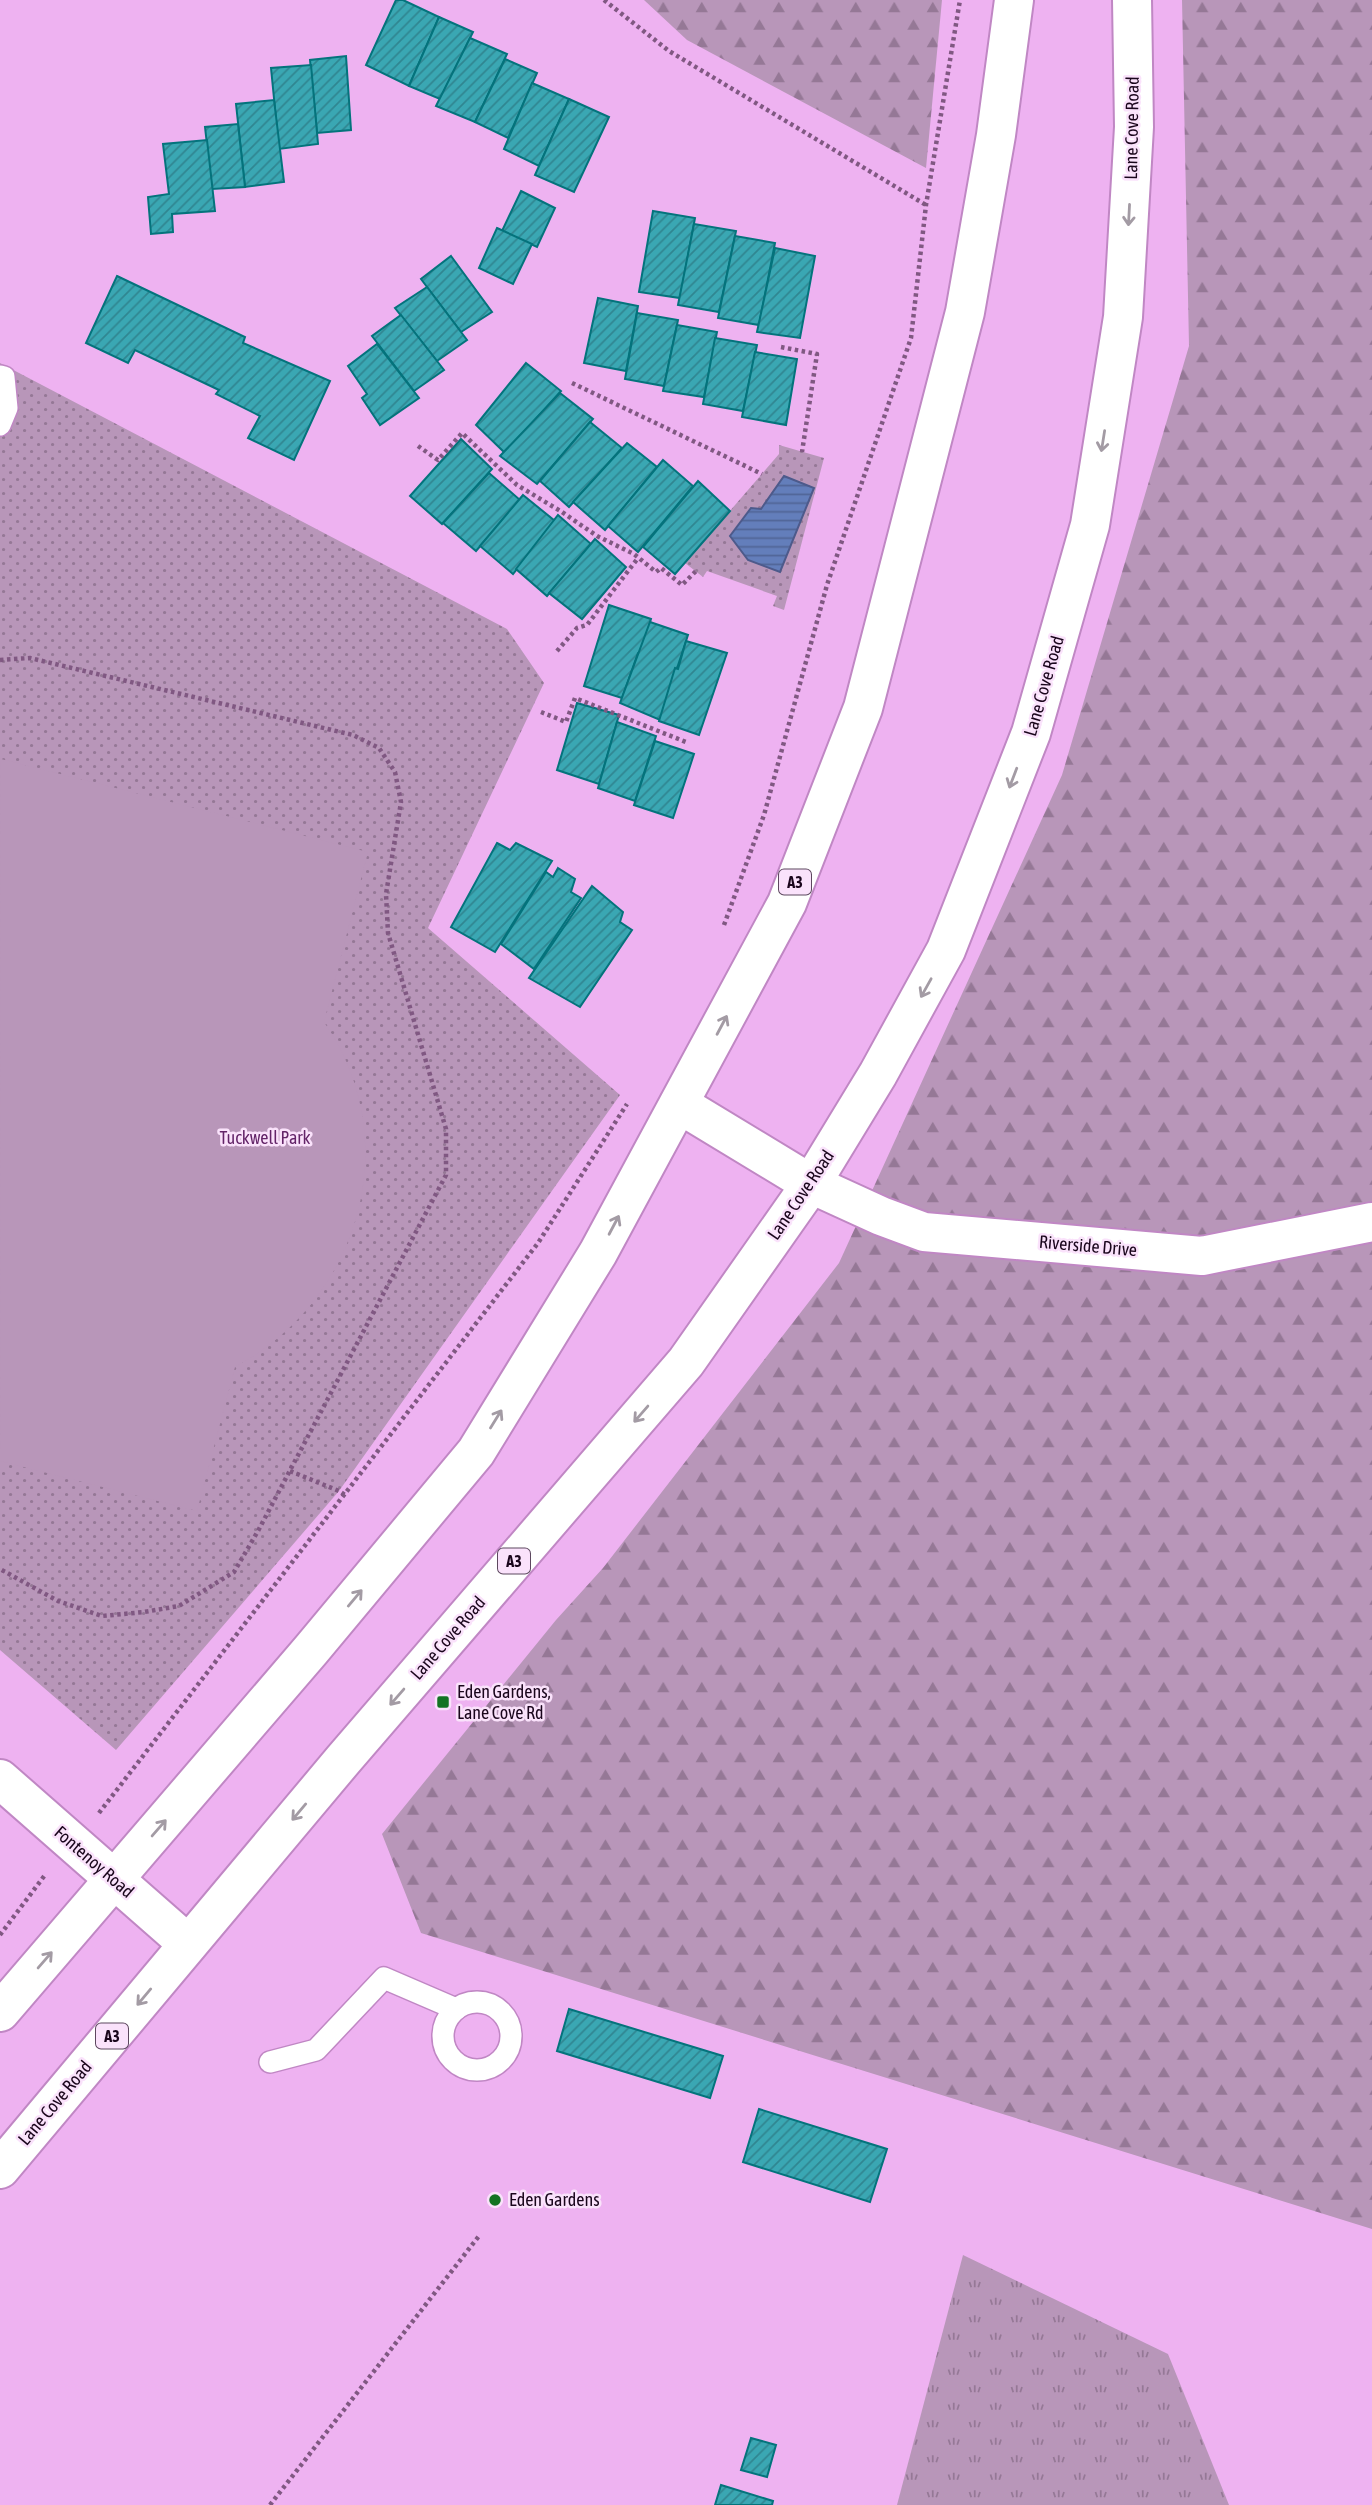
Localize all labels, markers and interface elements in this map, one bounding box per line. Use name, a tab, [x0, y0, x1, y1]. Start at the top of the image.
street label: Lane Cove Road	[1120, 76, 1143, 180]
one-way arrow	[1123, 203, 1136, 226]
one-way arrow	[1097, 429, 1110, 452]
street label: Lane Cove Road	[1019, 633, 1068, 738]
one-way arrow	[1006, 767, 1019, 789]
road number: A3	[779, 870, 811, 894]
one-way arrow	[918, 977, 932, 998]
one-way arrow	[715, 1015, 729, 1035]
park label: Tuckwell Park	[219, 1127, 311, 1148]
street label: Lane Cove Road	[763, 1146, 838, 1243]
one-way arrow	[608, 1215, 621, 1236]
street label: Riverside Drive	[1038, 1231, 1138, 1260]
one-way arrow	[633, 1405, 649, 1423]
one-way arrow	[490, 1410, 504, 1430]
road number: A3	[498, 1548, 530, 1574]
one-way arrow	[347, 1589, 363, 1607]
street label: Lane Cove Road	[406, 1592, 489, 1684]
place label: Eden Gardens, Lane Cove Rd	[457, 1681, 551, 1723]
one-way arrow	[389, 1688, 405, 1706]
marker: Eden Gardens, Lane Cove Rd	[435, 1694, 451, 1710]
one-way arrow	[291, 1803, 307, 1821]
one-way arrow	[151, 1819, 167, 1837]
street label: Fontenoy Road	[50, 1821, 138, 1902]
one-way arrow	[37, 1951, 53, 1969]
one-way arrow	[137, 1987, 152, 2005]
road number: A3	[96, 2024, 128, 2048]
street label: Lane Cove Road	[13, 2056, 96, 2149]
place label: Eden Gardens	[509, 2189, 600, 2210]
marker: Eden Gardens	[487, 2192, 503, 2208]

